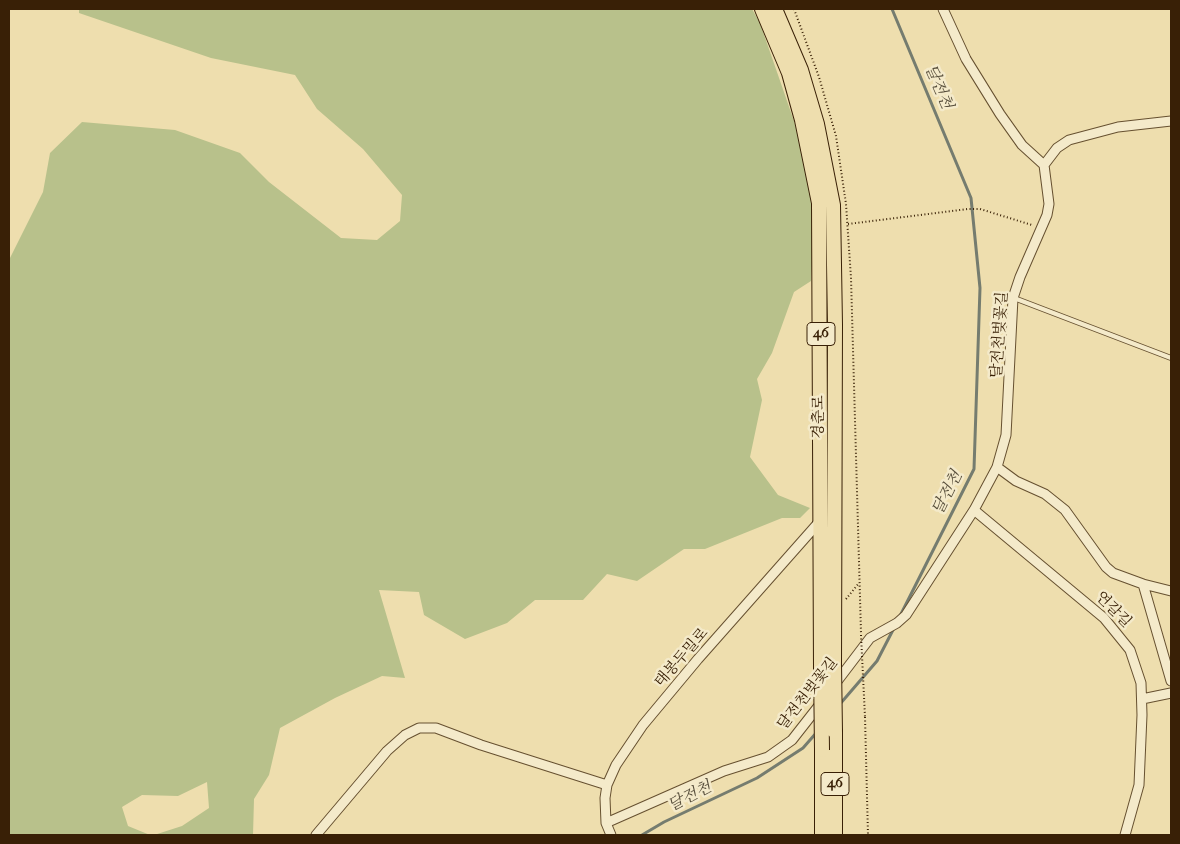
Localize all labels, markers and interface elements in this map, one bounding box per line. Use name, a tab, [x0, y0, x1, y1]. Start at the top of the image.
water label: 달전천	[920, 62, 956, 112]
street label: 달전천벚꽃길	[988, 291, 1012, 379]
road number: 46	[807, 322, 835, 346]
street label: 경춘로	[810, 395, 828, 439]
water label: 달전천	[929, 468, 967, 518]
street label: 연갈길	[1091, 588, 1135, 632]
street label: 태봉두밀로	[651, 625, 713, 691]
street label: 달전천벚꽃길	[774, 654, 842, 734]
road number: 46	[821, 772, 849, 796]
water label: 달전천	[665, 778, 715, 816]

